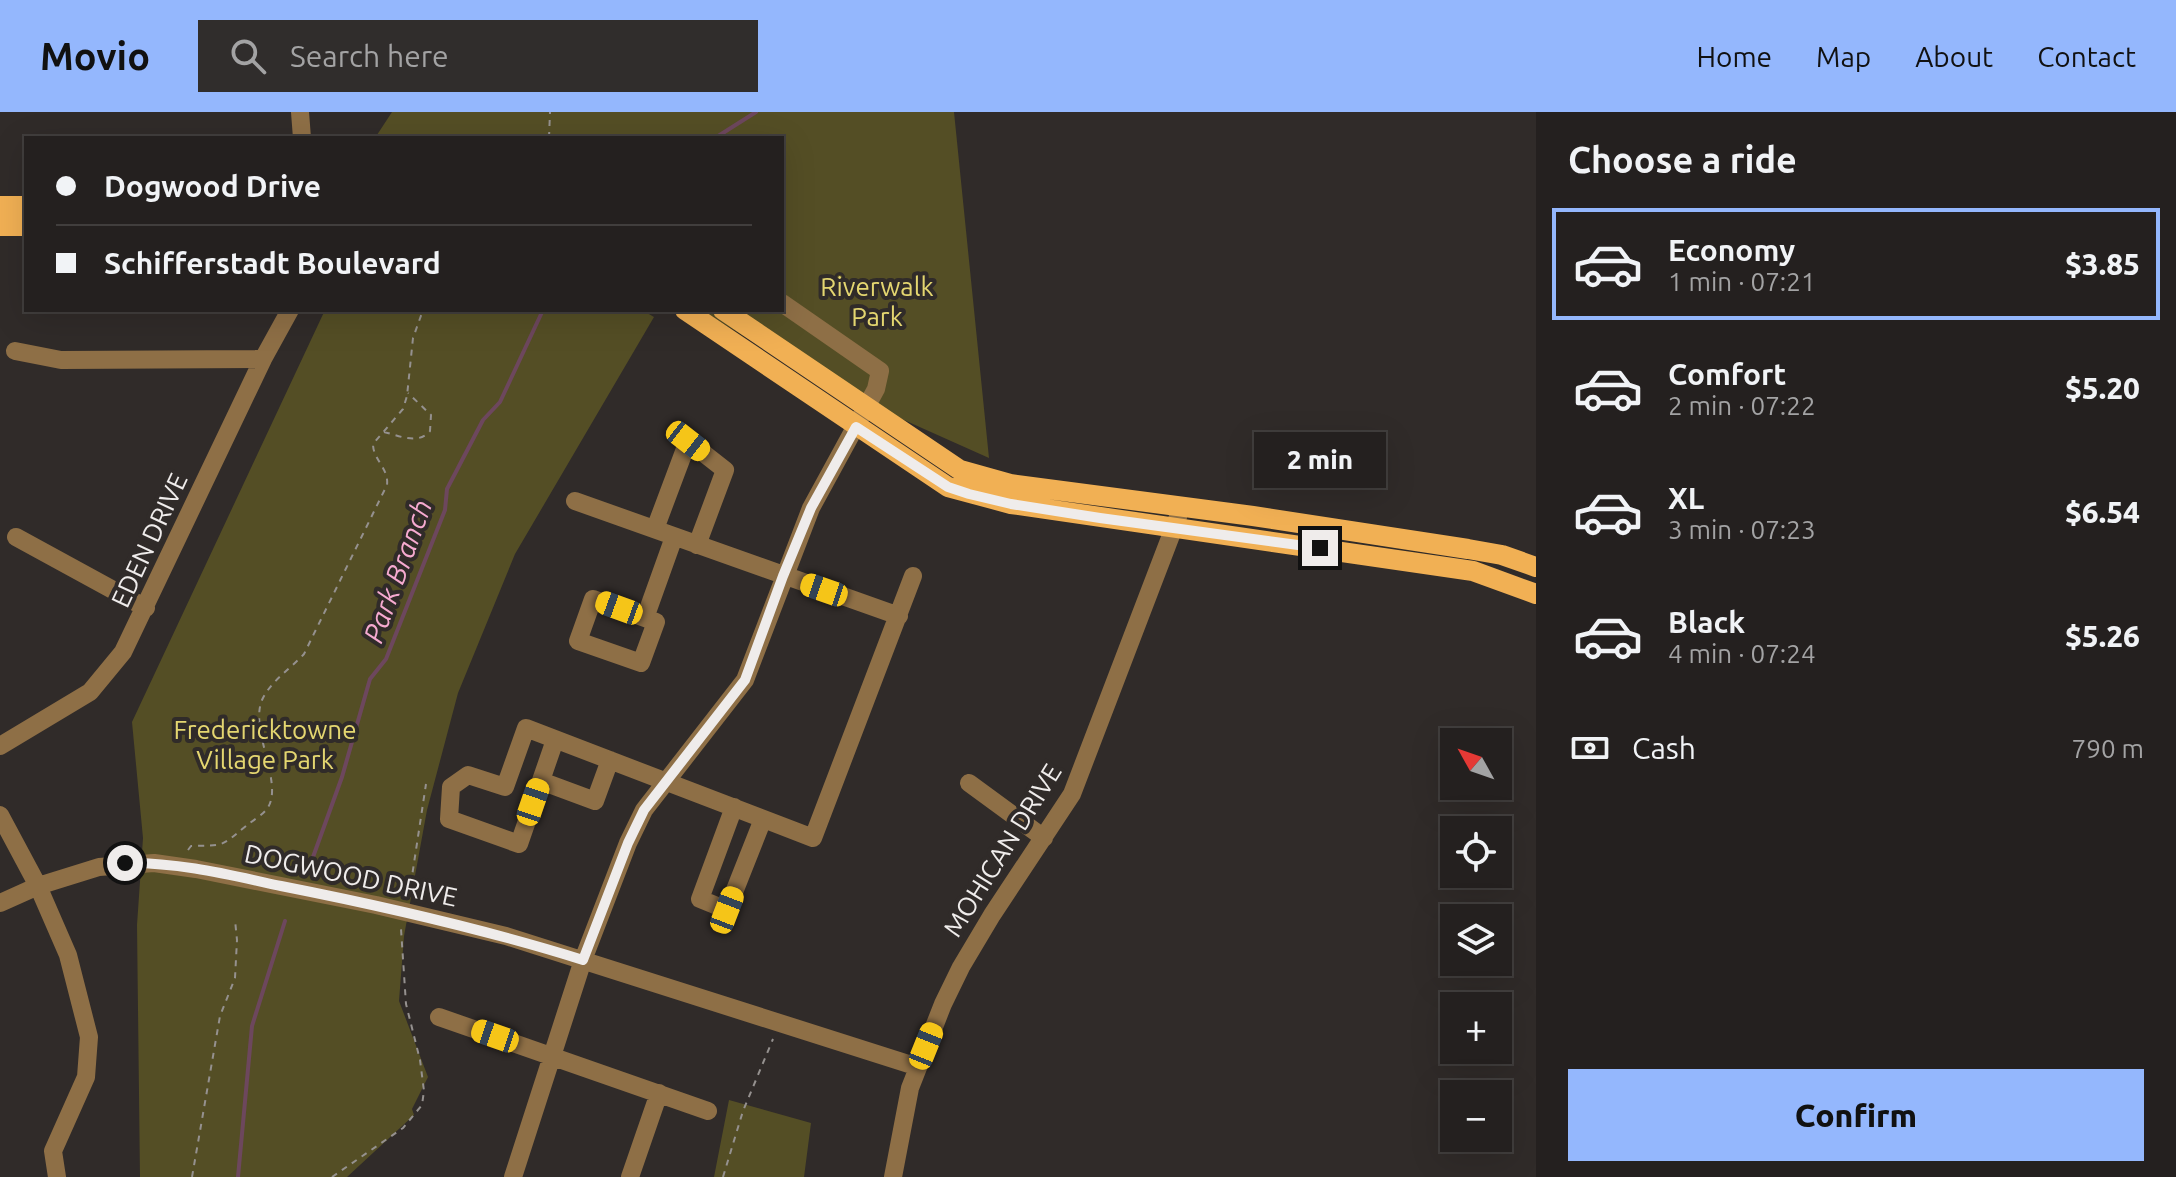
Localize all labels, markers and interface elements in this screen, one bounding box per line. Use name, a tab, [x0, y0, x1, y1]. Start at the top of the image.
search box	[198, 20, 758, 92]
icon: search	[226, 34, 270, 78]
text: Movio	[40, 35, 150, 77]
text: Search here	[290, 39, 449, 73]
text: Home	[1697, 41, 1772, 72]
text: Map	[1816, 41, 1871, 72]
text: About	[1915, 41, 1993, 72]
text: Contact	[2037, 41, 2136, 72]
text: Choose a ride	[1568, 139, 1797, 180]
text: Dogwood Drive	[104, 169, 321, 203]
icon: car	[1572, 228, 1644, 300]
text: Economy	[1668, 233, 1795, 267]
text: Schifferstadt Boulevard	[104, 246, 441, 280]
text: $3.85	[2065, 247, 2140, 281]
text: 1 min · 07:21	[1668, 267, 1816, 296]
park label: Riverwalk Park	[820, 272, 934, 331]
icon: car	[1572, 352, 1644, 424]
text: Comfort	[1668, 357, 1786, 391]
text: $5.20	[2065, 371, 2140, 405]
text: 2 min · 07:22	[1668, 391, 1816, 420]
car	[662, 417, 714, 465]
callout: 2 min	[1254, 432, 1386, 488]
text: 2 min	[1287, 445, 1353, 474]
street label: EDEN DRIVE	[105, 468, 193, 612]
icon: car	[1572, 476, 1644, 548]
text: XL	[1668, 481, 1704, 515]
water label: Park Branch	[357, 495, 437, 647]
text: $6.54	[2065, 495, 2140, 529]
text: 3 min · 07:23	[1668, 515, 1816, 544]
route end	[1302, 530, 1338, 566]
car	[797, 571, 851, 609]
car	[592, 589, 646, 627]
icon: car	[1572, 600, 1644, 672]
text: Black	[1668, 605, 1745, 639]
text: $5.26	[2065, 619, 2140, 653]
text: 4 min · 07:24	[1668, 639, 1816, 668]
park label: Fredericktowne Village Park	[173, 715, 357, 774]
icon: cash	[1568, 726, 1612, 770]
north arrow	[1440, 728, 1512, 800]
map controls	[1440, 728, 1512, 1152]
text: Cash	[1632, 731, 1696, 765]
text: 790 m	[2072, 734, 2144, 763]
street label: MOHICAN DRIVE	[937, 758, 1067, 942]
car	[514, 775, 552, 829]
button: locate	[1440, 816, 1512, 888]
street label: DOGWOOD DRIVE	[242, 838, 460, 912]
route start	[107, 845, 143, 881]
car	[707, 883, 747, 937]
button: layers	[1440, 904, 1512, 976]
button: +	[1440, 992, 1512, 1064]
car	[468, 1017, 522, 1055]
car	[906, 1019, 946, 1073]
button: Confirm	[1568, 1069, 2144, 1161]
button: −	[1440, 1080, 1512, 1152]

